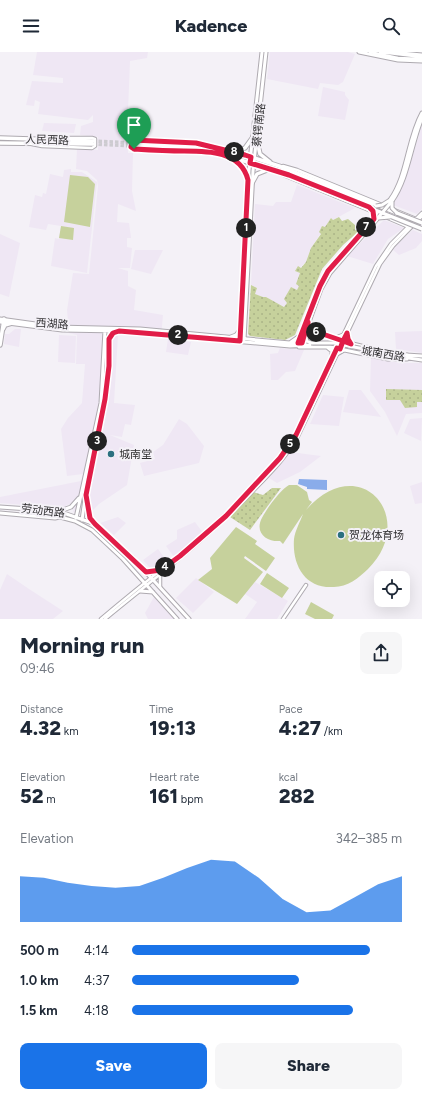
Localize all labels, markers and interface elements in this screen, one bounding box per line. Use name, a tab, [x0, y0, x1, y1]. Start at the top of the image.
icon: menu	[20, 15, 42, 37]
text: Kadence	[175, 15, 247, 37]
icon: search	[380, 15, 402, 37]
street label: 蔡锷南路	[250, 102, 268, 148]
pin	[117, 108, 151, 149]
icon: arrive	[123, 114, 145, 136]
street label: 人民西路	[25, 133, 69, 147]
pin: 8	[224, 142, 244, 162]
text: 8	[231, 145, 237, 158]
pin: 7	[356, 217, 376, 237]
pin: 1	[236, 218, 256, 238]
text: 7	[363, 220, 369, 233]
text: 1	[244, 221, 248, 234]
street label: 西湖路	[35, 316, 69, 332]
pin: 6	[306, 322, 326, 342]
pin: 2	[168, 325, 188, 345]
text: 6	[313, 325, 319, 338]
text: 2	[175, 328, 181, 341]
street label: 城南西路	[360, 344, 406, 364]
pin: 3	[87, 431, 107, 451]
text: 3	[94, 434, 100, 447]
pin: 5	[280, 434, 300, 454]
text: 5	[287, 437, 293, 450]
place label: 城南堂	[119, 448, 152, 461]
marker: 城南堂	[106, 449, 116, 459]
street label: 劳动西路	[20, 502, 66, 520]
place label: 贺龙体育场	[349, 529, 404, 542]
marker: 贺龙体育场	[336, 530, 346, 540]
pin: 4	[155, 557, 175, 577]
text: 4	[162, 560, 168, 573]
map controls	[374, 571, 410, 607]
button: locate	[374, 571, 410, 607]
text: Morning run	[20, 632, 144, 659]
button: share	[360, 632, 402, 674]
text: 09:46	[20, 661, 54, 676]
text: Distance	[20, 703, 63, 716]
text: Time	[149, 703, 173, 716]
text: Pace	[279, 703, 302, 716]
text: 4.32	[20, 716, 61, 740]
text: 19:13	[149, 716, 196, 740]
text: 4:27	[279, 716, 321, 740]
text: km	[61, 725, 79, 738]
text: /km	[321, 725, 343, 738]
text: Elevation	[20, 771, 65, 784]
text: Heart rate	[149, 771, 199, 784]
text: kcal	[279, 771, 298, 784]
text: 52	[20, 784, 43, 808]
text: 161	[149, 784, 178, 808]
text: 282	[279, 784, 314, 808]
text: m	[43, 793, 56, 806]
text: bpm	[178, 793, 203, 806]
text: Elevation	[20, 831, 73, 846]
text: 342–385 m	[336, 831, 402, 846]
text: 500 m	[20, 943, 59, 958]
text: 4:14	[84, 943, 109, 958]
text: 1.0 km	[20, 973, 59, 988]
text: 4:37	[84, 973, 109, 988]
text: 1.5 km	[20, 1003, 58, 1018]
text: 4:18	[84, 1003, 109, 1018]
button: Save	[20, 1043, 207, 1089]
button: Share	[215, 1043, 402, 1089]

